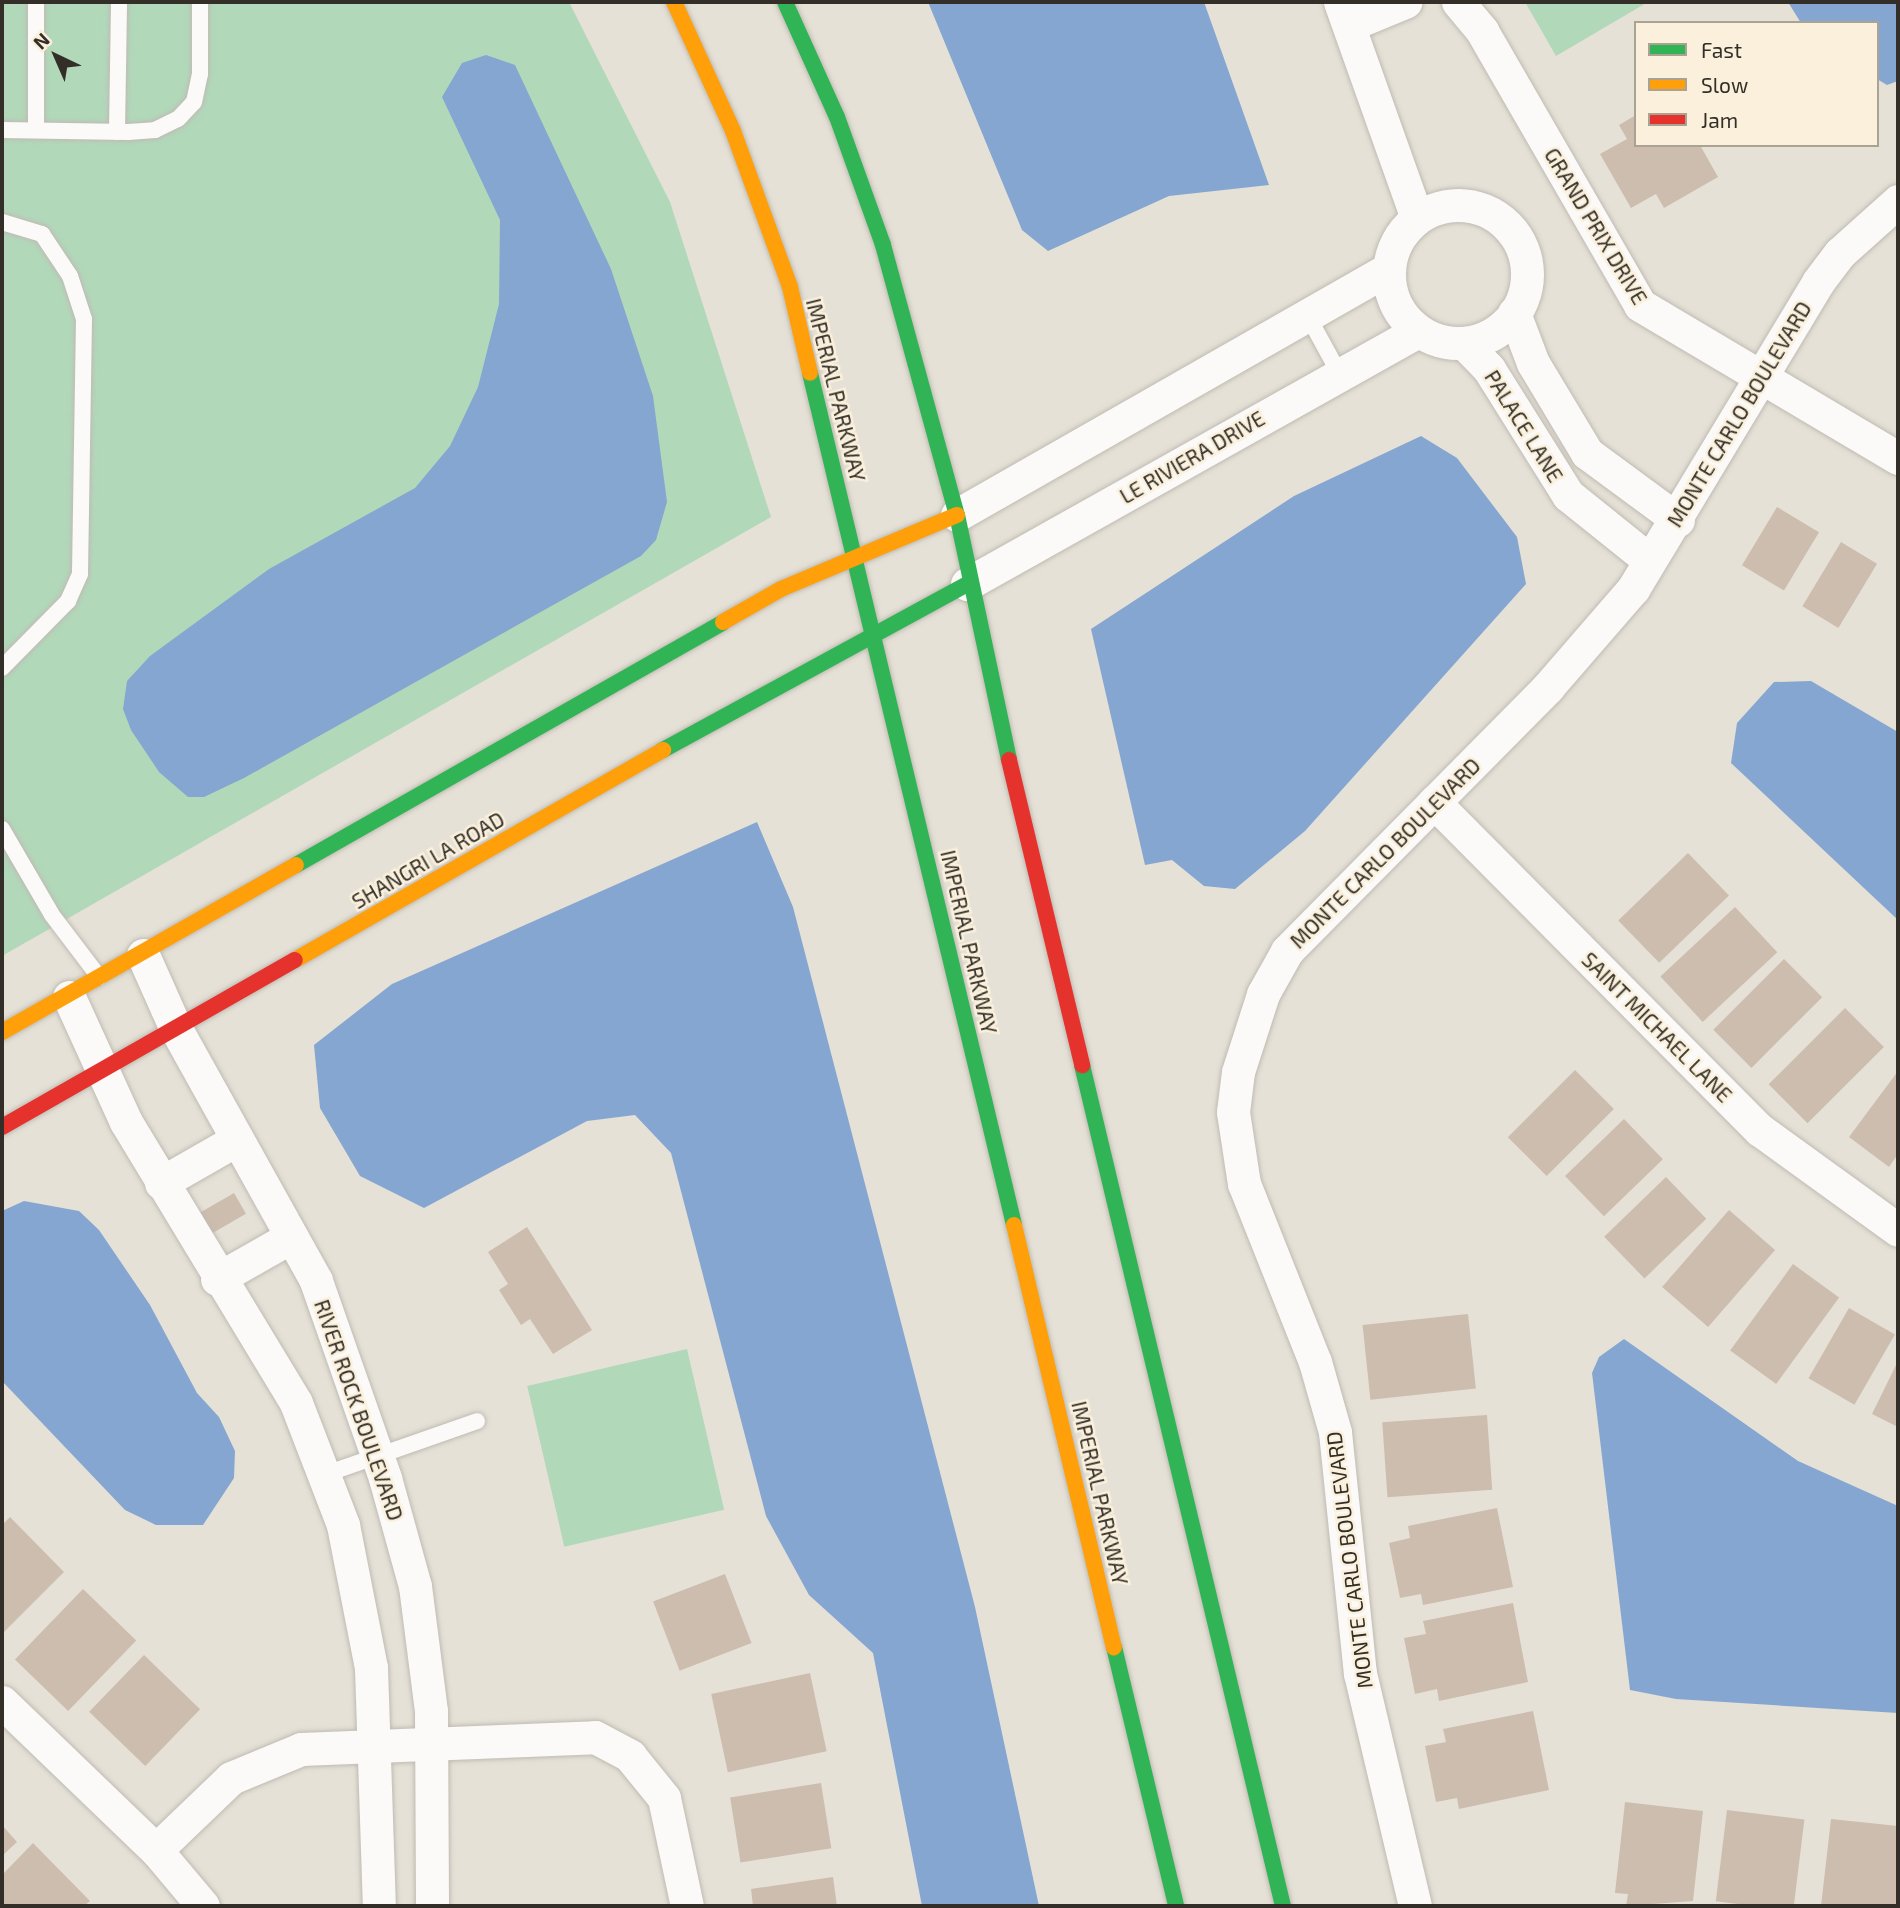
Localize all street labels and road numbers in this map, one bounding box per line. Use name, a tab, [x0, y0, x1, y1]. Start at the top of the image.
street label: GRAND PRIX DRIVE	[1539, 143, 1653, 309]
street label: IMPERIAL PARKWAY	[801, 295, 871, 485]
street label: MONTE CARLO BOULEVARD	[1662, 297, 1816, 531]
street label: PALACE LANE	[1480, 365, 1568, 487]
street label: LE RIVIERA DRIVE	[1115, 405, 1269, 509]
street label: MONTE CARLO BOULEVARD	[1285, 753, 1485, 953]
street label: SHANGRI LA ROAD	[347, 806, 509, 914]
street label: IMPERIAL PARKWAY	[936, 847, 1002, 1037]
street label: SAINT MICHAEL LANE	[1576, 946, 1738, 1108]
street label: RIVER ROCK BOULEVARD	[309, 1296, 409, 1524]
street label: IMPERIAL PARKWAY	[1067, 1398, 1133, 1588]
street label: MONTE CARLO BOULEVARD	[1321, 1430, 1377, 1690]

